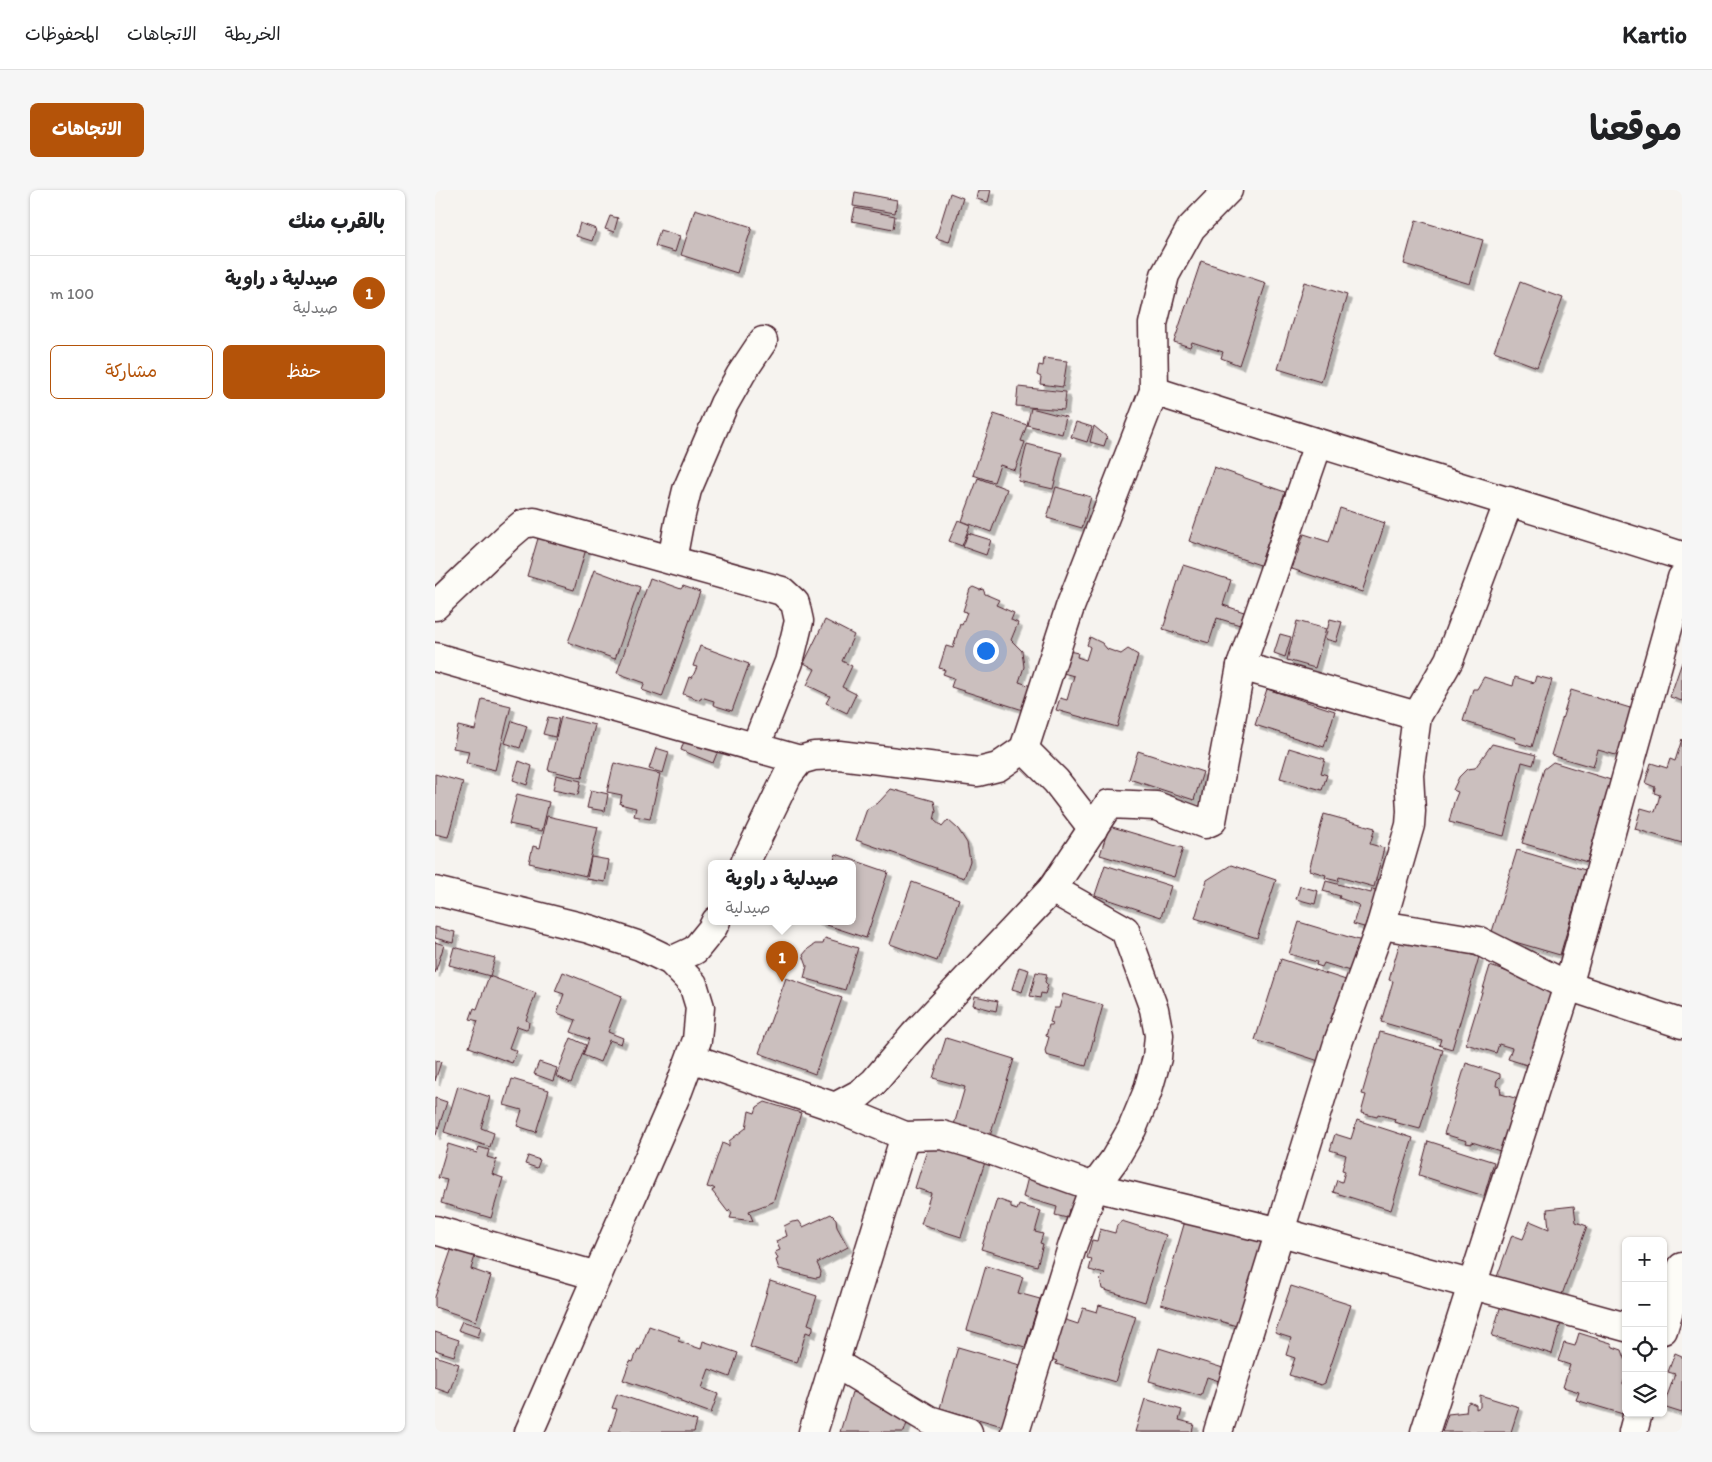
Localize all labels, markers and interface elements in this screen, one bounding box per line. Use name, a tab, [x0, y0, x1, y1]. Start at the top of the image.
text: Kartio	[1622, 20, 1687, 49]
text: المحفوظات	[25, 23, 99, 45]
text: الاتجاهات	[127, 23, 197, 45]
text: الخريطة	[225, 23, 281, 45]
button: الاتجاهات	[30, 103, 144, 157]
text: موقعنا	[1589, 107, 1682, 149]
text: بالقرب منك	[288, 208, 385, 233]
text: صيدلية د راوية	[225, 267, 338, 290]
text: 100 m	[50, 284, 94, 303]
text: 1	[365, 284, 373, 303]
text: صيدلية	[293, 298, 338, 317]
button: مشاركة	[50, 345, 213, 399]
button: حفظ	[223, 345, 385, 399]
your location	[973, 638, 999, 664]
popup	[708, 860, 856, 925]
text: صيدلية د راوية	[726, 867, 838, 890]
text: صيدلية	[726, 898, 770, 917]
pin: 1	[766, 941, 798, 982]
map controls	[1622, 1237, 1667, 1417]
button: +	[1622, 1237, 1667, 1282]
button: −	[1622, 1282, 1667, 1327]
button: locate	[1622, 1327, 1667, 1372]
button: layers	[1622, 1372, 1667, 1417]

